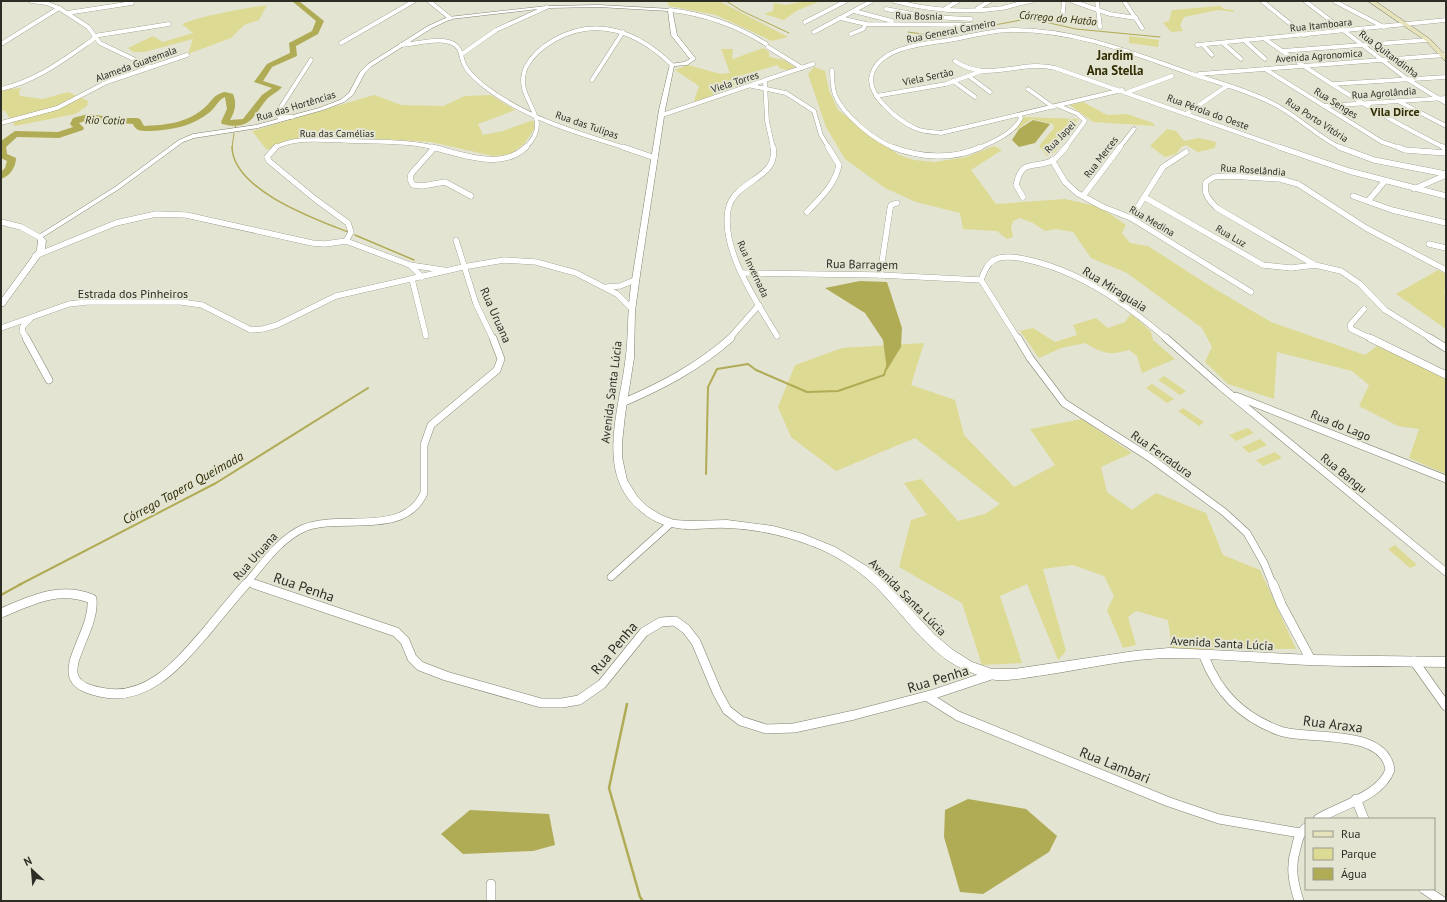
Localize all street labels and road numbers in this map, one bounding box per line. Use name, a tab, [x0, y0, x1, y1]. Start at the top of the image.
street label: Rua Bosnia	[895, 9, 943, 23]
street label: Rua Itamboara	[1289, 15, 1353, 35]
street label: Rua General Carneiro	[905, 16, 997, 46]
street label: Rua Quitandinha	[1357, 27, 1422, 81]
street label: Alameda Guatemala	[93, 43, 179, 85]
street label: Avenida Agronomica	[1275, 46, 1363, 66]
street label: Viela Sertão	[900, 65, 955, 89]
street label: Viela Torres	[709, 68, 761, 96]
street label: Rua Senges	[1312, 84, 1360, 122]
street label: Rua Agrolândia	[1351, 84, 1417, 102]
street label: Rua das Hortências	[255, 88, 337, 124]
street label: Rua Pérola do Oeste	[1165, 91, 1251, 133]
street label: Rua Porto Vitória	[1283, 95, 1351, 145]
street label: Rua das Tulipas	[554, 108, 620, 142]
street label: Rua Japei	[1041, 118, 1079, 156]
street label: Rua das Camélias	[300, 127, 374, 140]
street label: Rua Merces	[1081, 134, 1121, 180]
street label: Rua Roselândia	[1220, 161, 1286, 179]
street label: Rua Medina	[1127, 203, 1177, 239]
street label: Rua Luz	[1213, 222, 1249, 250]
street label: Rua Invernada	[734, 239, 772, 300]
street label: Rua Barragem	[826, 256, 898, 272]
street label: Rua Miraguaia	[1080, 263, 1150, 315]
street label: Rua Uruana	[477, 285, 515, 345]
street label: Estrada dos Pinheiros	[78, 286, 188, 301]
street label: Avenida Santa Lúcia	[597, 340, 625, 444]
street label: Rua do Lago	[1309, 406, 1373, 444]
street label: Rua Ferradura	[1128, 427, 1196, 481]
street label: Rua Bangu	[1318, 450, 1370, 496]
street label: Rua Uruana	[230, 529, 281, 583]
street label: Avenida Santa Lúcia	[866, 555, 950, 639]
street label: Rua Penha	[271, 568, 337, 606]
street label: Rua Penha	[587, 618, 641, 678]
street label: Avenida Santa Lúcia	[1170, 633, 1274, 653]
street label: Rua Penha	[905, 661, 971, 697]
street label: Rua Araxa	[1302, 711, 1364, 737]
street label: Rua Lambari	[1077, 743, 1153, 787]

